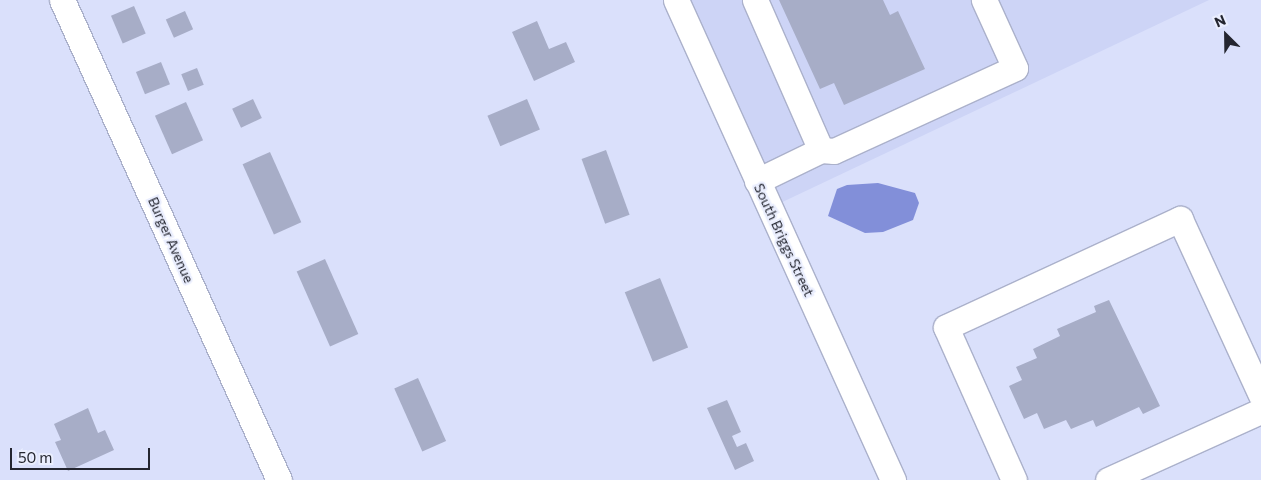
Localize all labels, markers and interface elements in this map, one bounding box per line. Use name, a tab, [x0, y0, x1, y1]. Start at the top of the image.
north arrow	[1201, 10, 1251, 60]
text: N	[1212, 11, 1228, 31]
street label: South Briggs Street	[750, 181, 818, 299]
street label: Burger Avenue	[145, 194, 197, 286]
scale bar	[12, 438, 152, 470]
text: 50 m	[18, 448, 52, 466]

